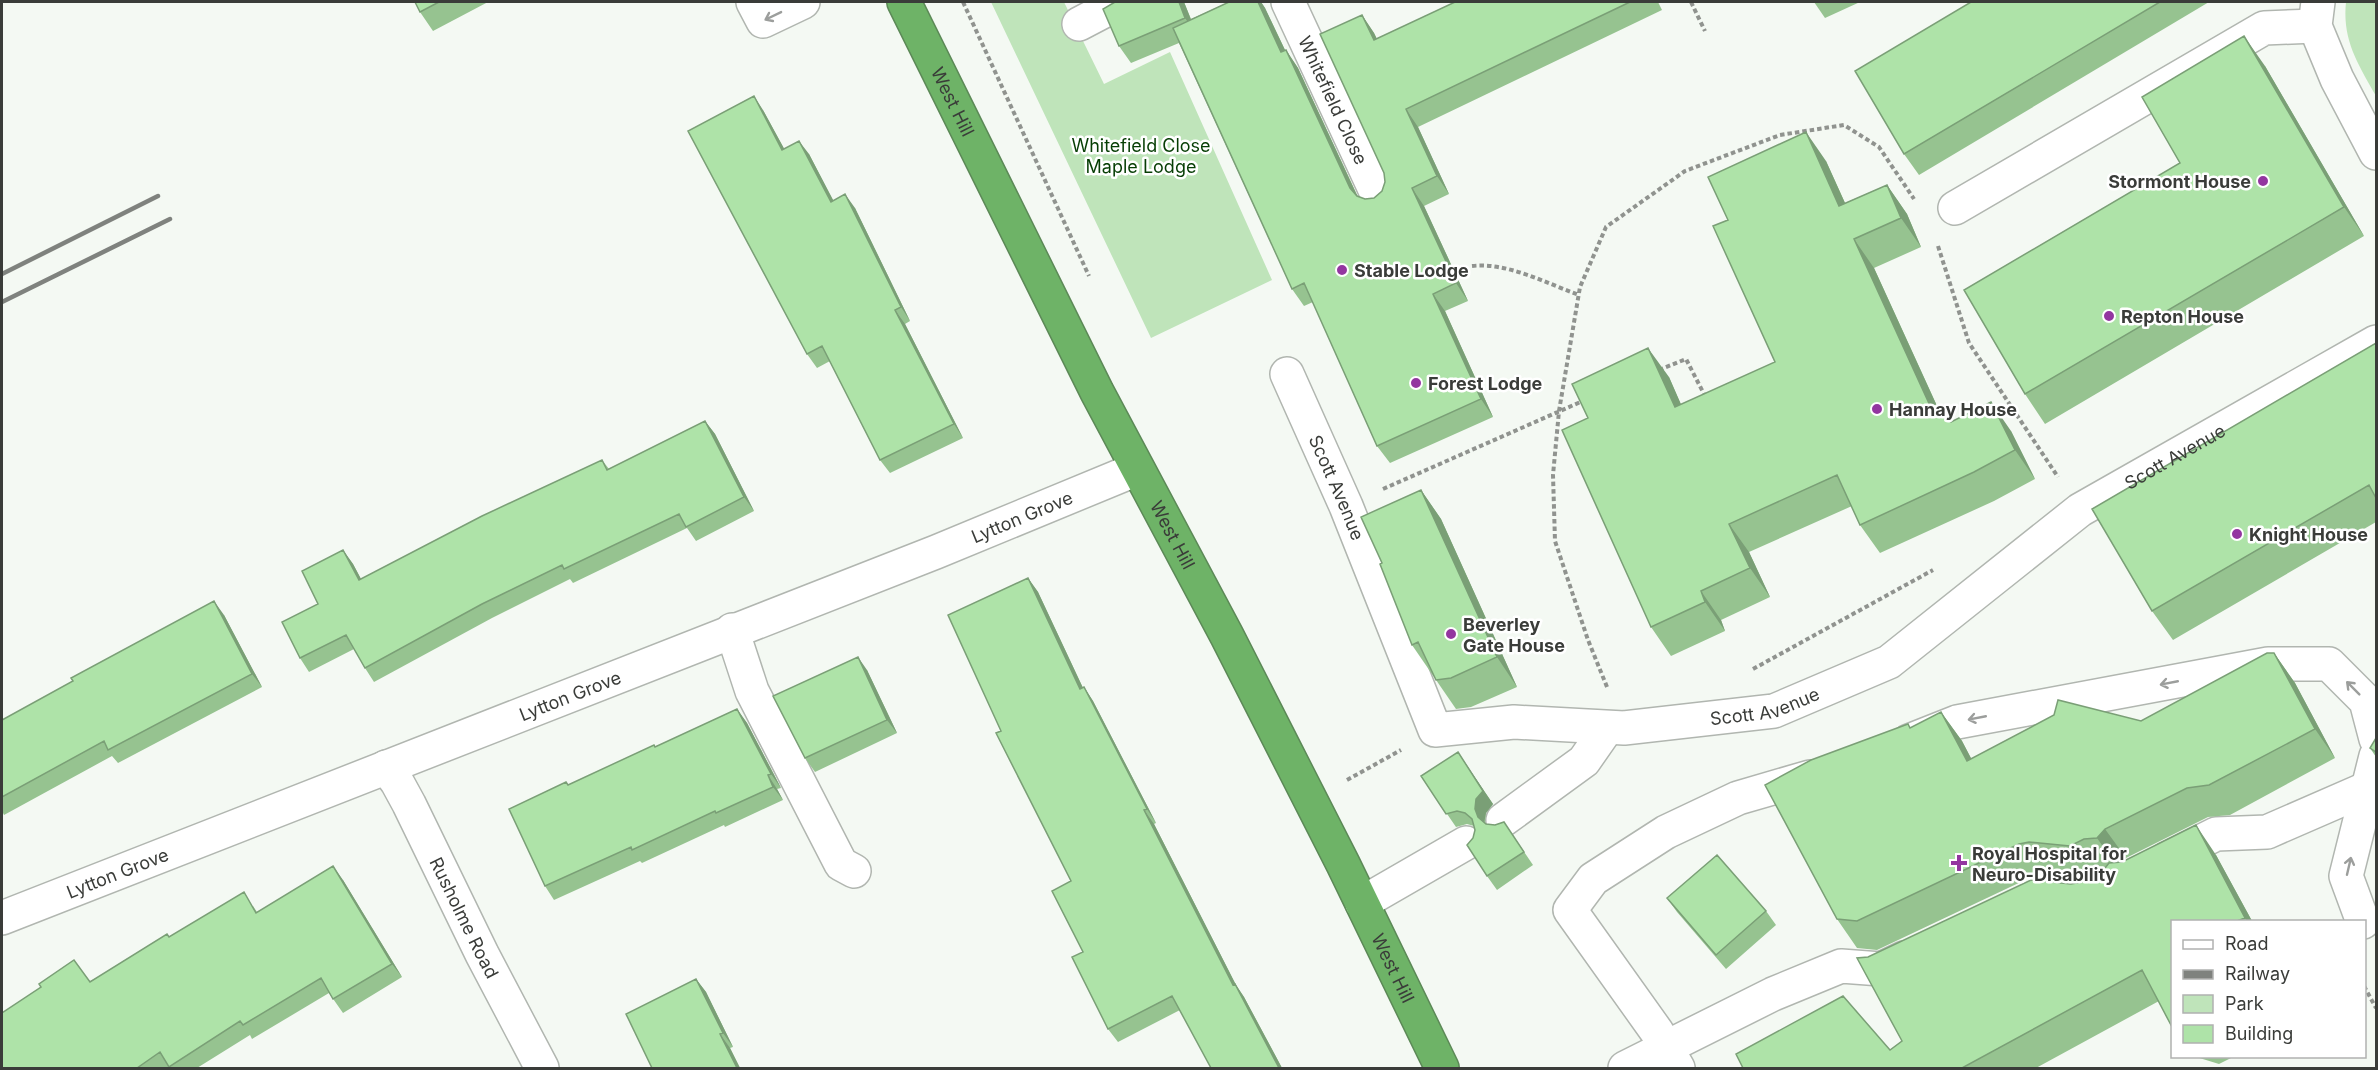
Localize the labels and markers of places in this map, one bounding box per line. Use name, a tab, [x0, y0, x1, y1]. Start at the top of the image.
place label: Stormont House	[2108, 171, 2251, 192]
marker: Stormont House	[2256, 174, 2270, 188]
place label: Stable Lodge	[1354, 260, 1469, 281]
marker: Stable Lodge	[1335, 263, 1349, 277]
place label: Repton House	[2121, 306, 2244, 327]
marker: Repton House	[2102, 309, 2116, 323]
place label: Forest Lodge	[1428, 373, 1543, 394]
marker: Forest Lodge	[1409, 376, 1423, 390]
place label: Hannay House	[1889, 399, 2017, 420]
marker: Hannay House	[1870, 402, 1884, 416]
place label: Knight House	[2249, 524, 2368, 545]
marker: Knight House	[2230, 527, 2244, 541]
place label: Beverley Gate House	[1463, 614, 1565, 656]
marker: Beverley Gate House	[1444, 627, 1458, 641]
place label: Royal Hospital for Neuro-Disability	[1972, 843, 2127, 885]
marker: Royal Hospital for Neuro-Disability	[1950, 854, 1968, 872]

